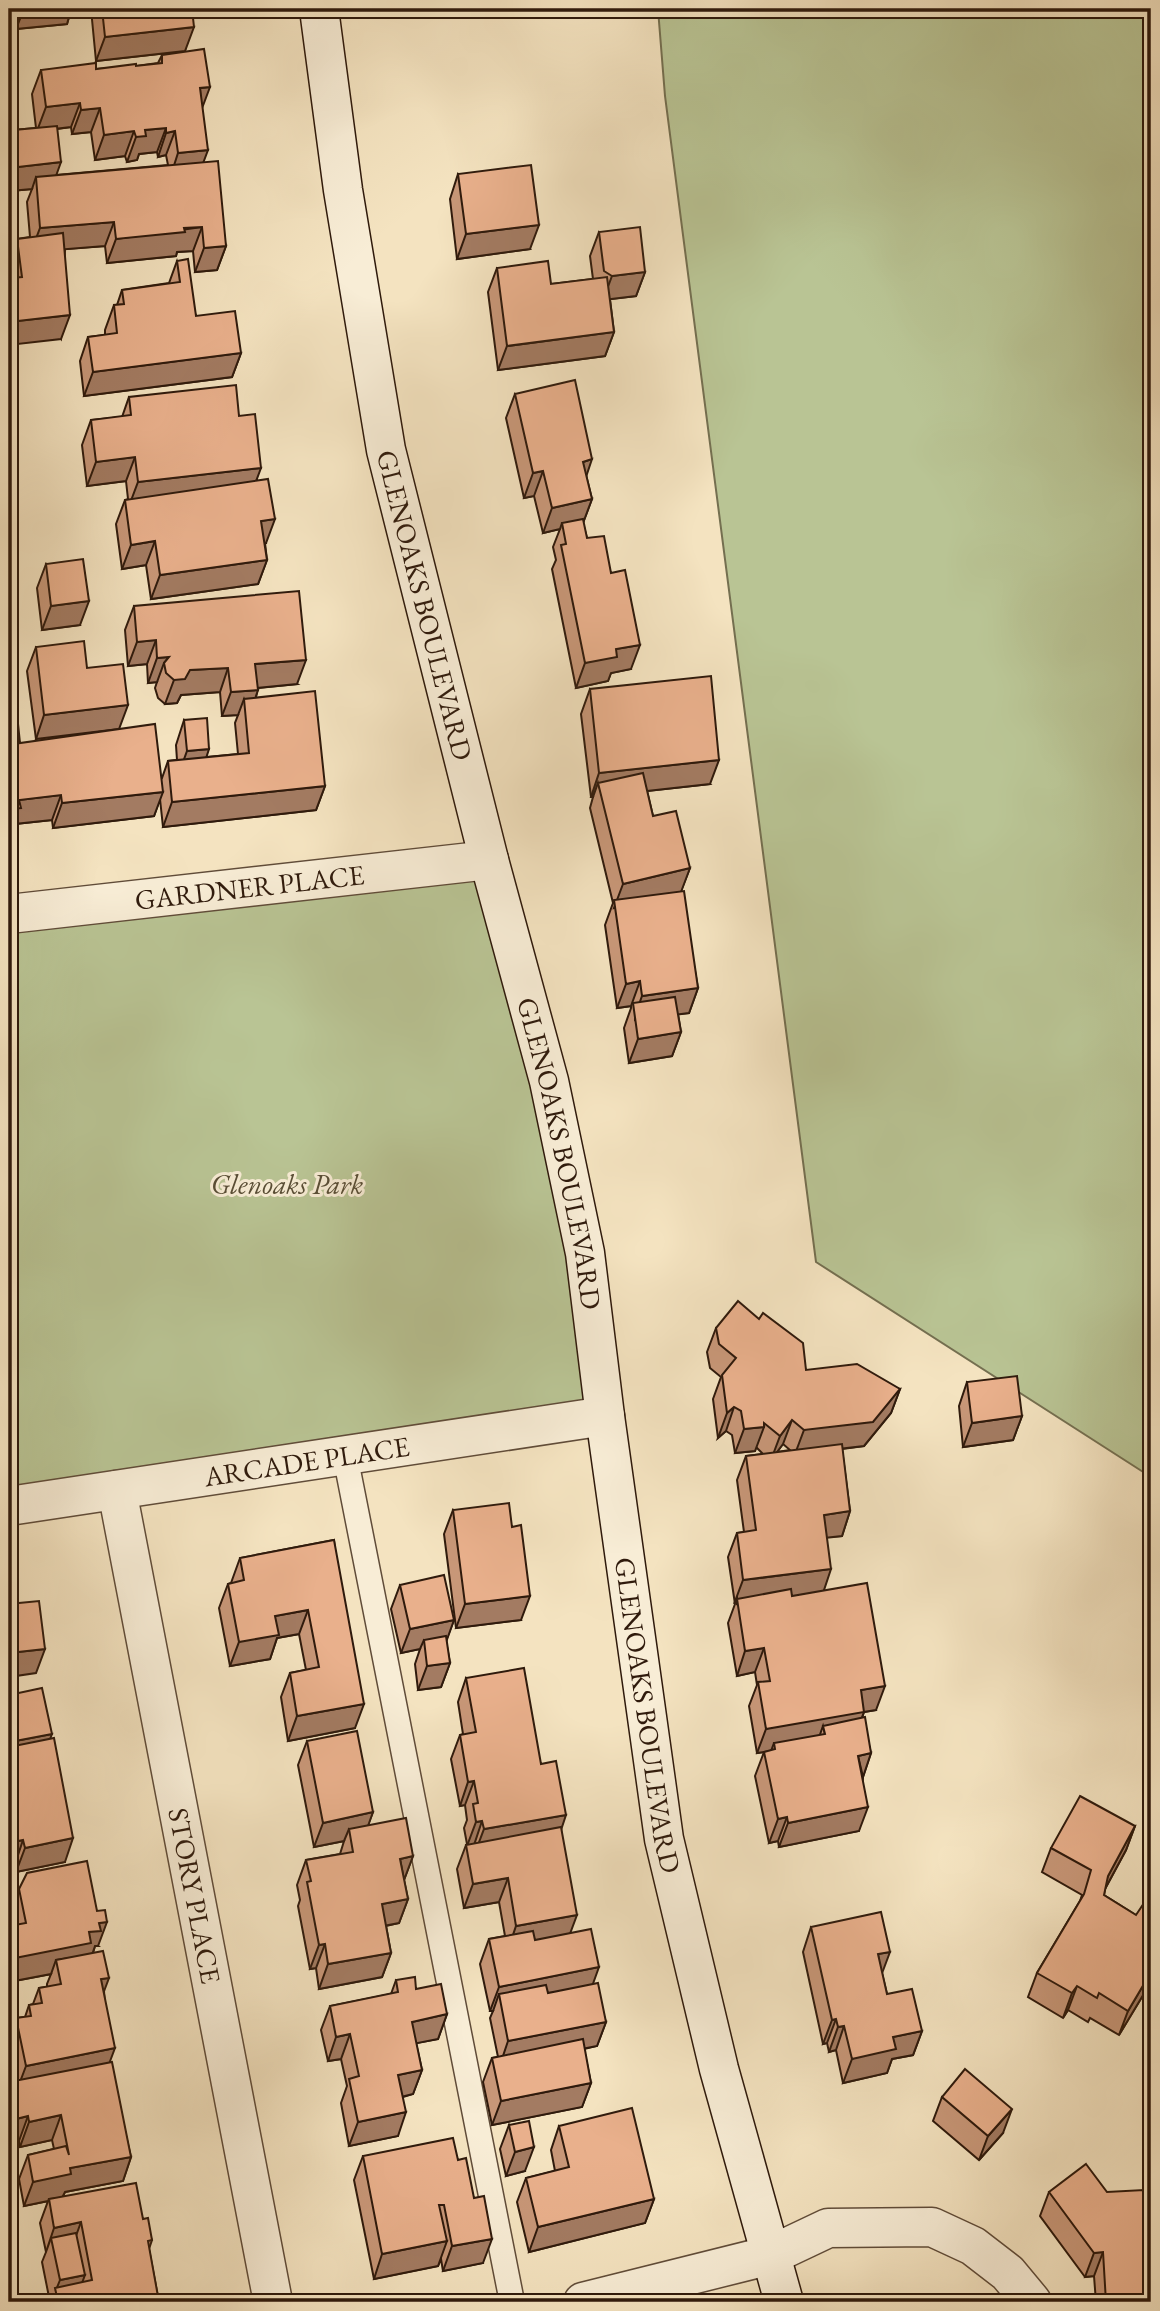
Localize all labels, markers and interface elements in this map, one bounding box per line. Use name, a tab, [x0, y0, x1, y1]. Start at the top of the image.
street label: GLENOAKS BOULEVARD	[369, 446, 481, 764]
street label: GARDNER PLACE	[133, 856, 366, 918]
street label: GLENOAKS BOULEVARD	[509, 993, 610, 1312]
park label: Glenoaks Park	[211, 1166, 364, 1202]
street label: ARCADE PLACE	[200, 1428, 412, 1494]
street label: GLENOAKS BOULEVARD	[607, 1555, 690, 1877]
street label: STORY PLACE	[160, 1805, 229, 1987]

